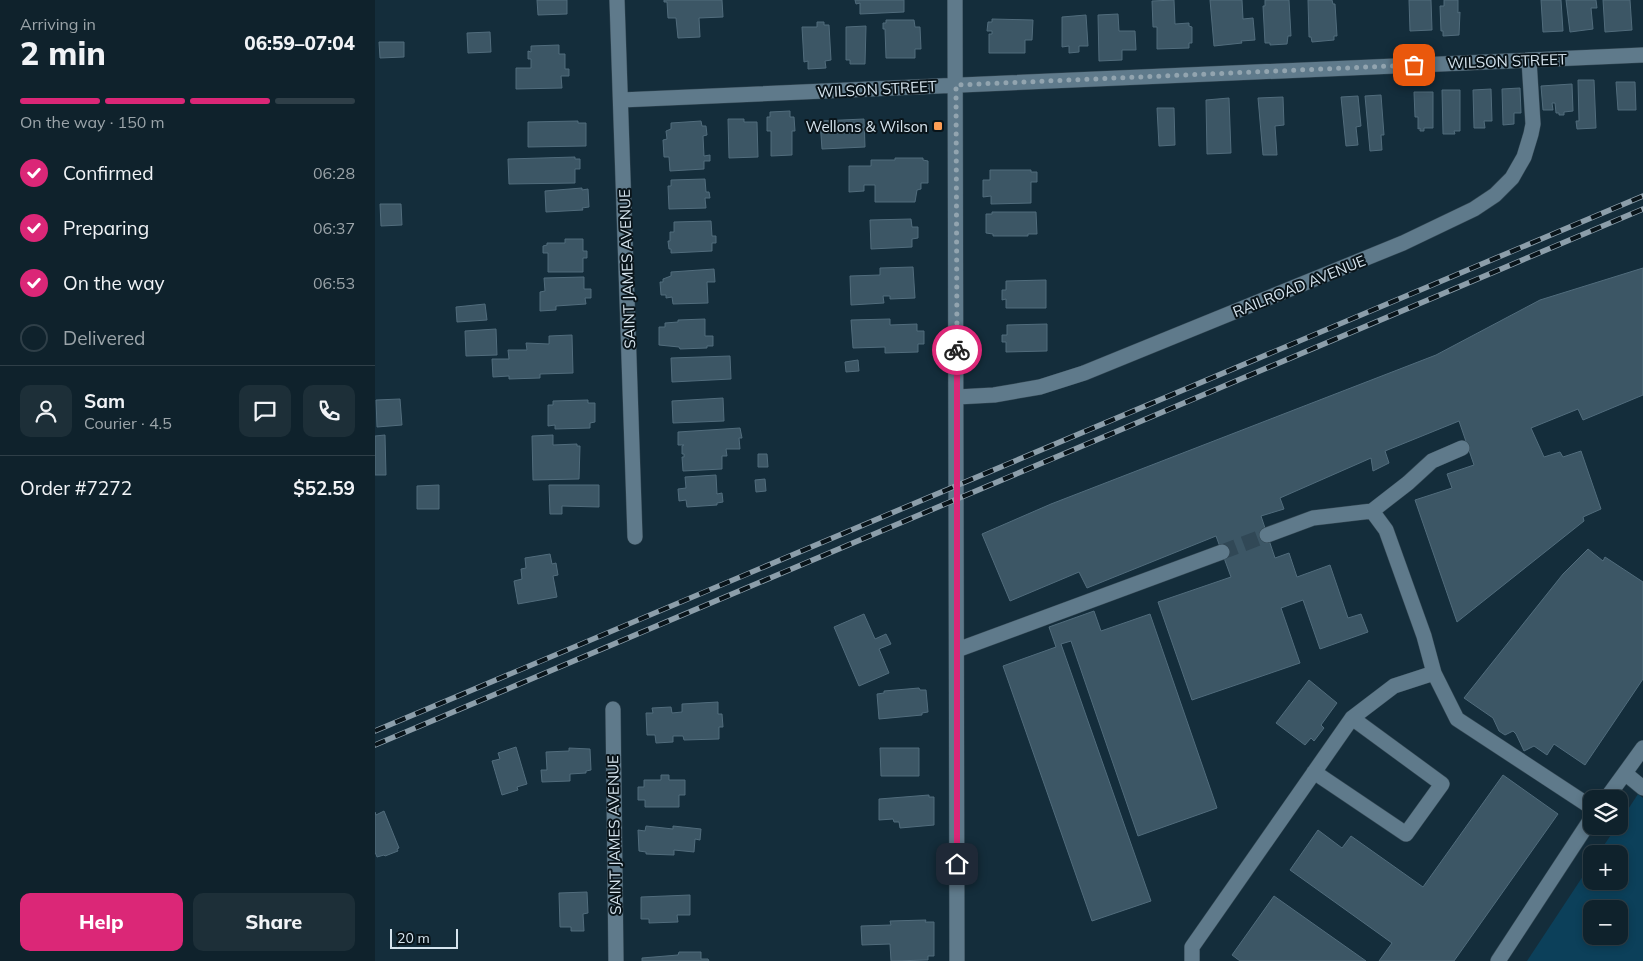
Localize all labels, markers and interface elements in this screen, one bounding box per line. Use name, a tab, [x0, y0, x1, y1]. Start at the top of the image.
text: Arriving in	[20, 14, 96, 34]
text: 06:59–07:04	[244, 31, 355, 55]
text: 2 min	[20, 33, 106, 73]
pin	[1393, 44, 1435, 86]
street label: WILSON STREET	[1447, 49, 1567, 73]
icon: bag	[1400, 51, 1428, 79]
street label: WILSON STREET	[817, 76, 937, 102]
text: On the way · 150 m	[20, 112, 165, 132]
place label: Wellons & Wilson	[806, 117, 928, 136]
marker: Wellons & Wilson	[932, 120, 944, 132]
icon: check	[20, 159, 48, 187]
text: Confirmed	[63, 161, 154, 185]
text: 06:28	[313, 163, 355, 183]
street label: SAINT JAMES AVENUE	[615, 189, 639, 349]
icon: check	[20, 214, 48, 242]
text: Preparing	[63, 216, 149, 240]
text: 06:37	[313, 218, 355, 238]
street label: RAILROAD AVENUE	[1230, 251, 1368, 321]
icon: check	[20, 269, 48, 297]
text: On the way	[63, 271, 165, 295]
text: 06:53	[313, 273, 355, 293]
courier	[932, 325, 982, 375]
text: Delivered	[63, 326, 145, 350]
icon: bike	[943, 336, 971, 364]
button: person	[20, 385, 72, 437]
button: chat	[239, 385, 291, 437]
button: phone	[303, 385, 355, 437]
text: Sam	[84, 389, 125, 413]
text: Courier · 4.5	[84, 413, 172, 433]
text: Order #7272	[20, 476, 132, 500]
text: $52.59	[293, 476, 355, 500]
street label: SAINT JAMES AVENUE	[603, 755, 625, 915]
map controls	[1583, 790, 1628, 945]
button: layers	[1583, 790, 1628, 835]
pin	[936, 843, 978, 885]
button: +	[1583, 845, 1628, 890]
icon: home	[943, 850, 971, 878]
button: Help	[20, 893, 183, 951]
button: Share	[193, 893, 355, 951]
button: −	[1583, 900, 1628, 945]
scale bar	[390, 926, 457, 949]
text: 20 m	[397, 929, 430, 947]

